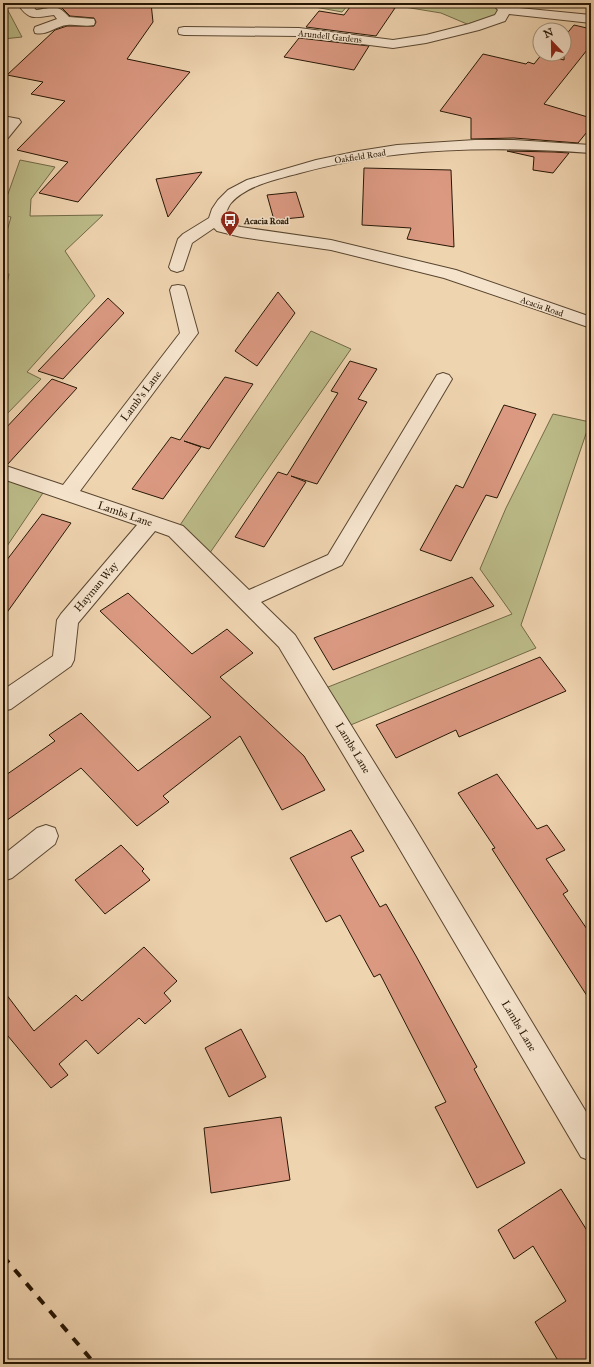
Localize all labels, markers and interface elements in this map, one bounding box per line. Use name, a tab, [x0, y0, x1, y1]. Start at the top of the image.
north arrow	[532, 22, 572, 62]
text: N	[542, 25, 556, 41]
street label: Arundell Gardens	[296, 27, 363, 45]
street label: Oakfield Road	[334, 146, 387, 165]
bus stop icon: Acacia Road	[219, 209, 241, 237]
place label: Acacia Road	[243, 215, 289, 226]
street label: Acacia Road	[518, 293, 565, 319]
street label: Lamb's Lane	[118, 368, 164, 424]
street label: Lambs Lane	[96, 499, 154, 530]
street label: Hayman Way	[71, 559, 121, 615]
street label: Lambs Lane	[333, 720, 373, 776]
street label: Lambs Lane	[499, 998, 539, 1054]

